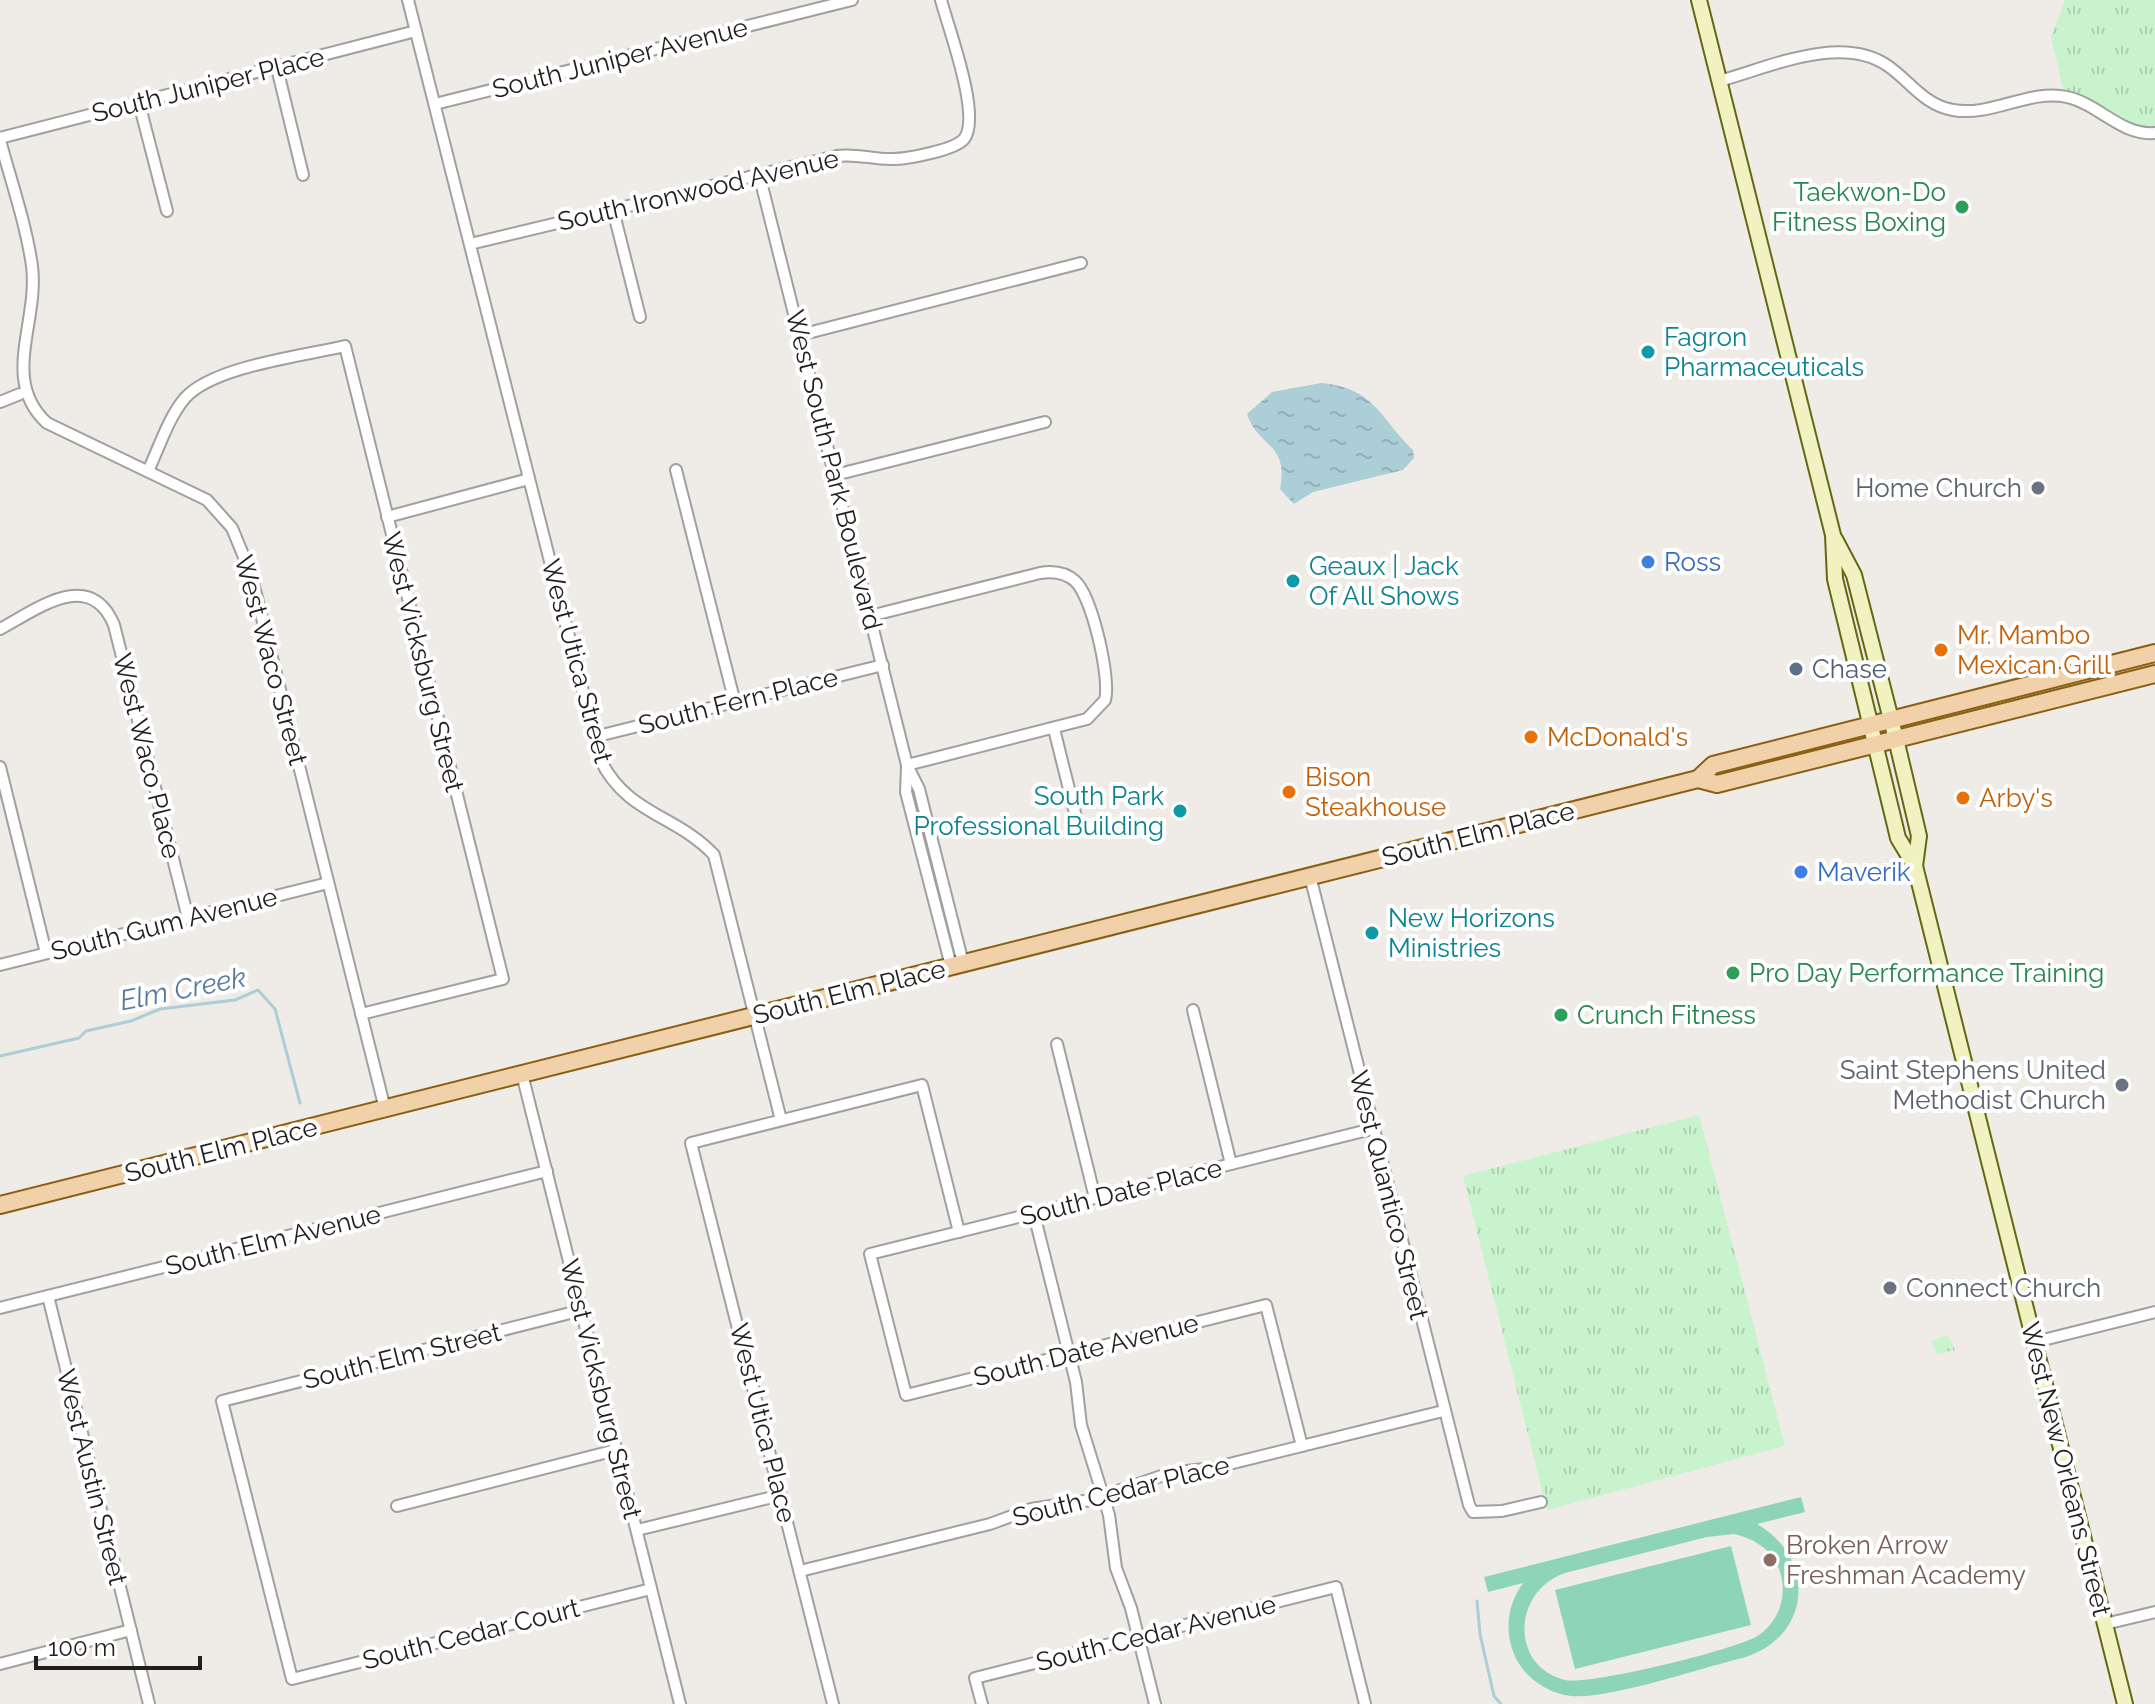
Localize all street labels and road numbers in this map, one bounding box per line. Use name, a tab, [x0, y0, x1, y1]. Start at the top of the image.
street label: South Juniper Avenue	[489, 12, 751, 104]
street label: South Juniper Place	[89, 42, 327, 128]
street label: South Ironwood Avenue	[555, 143, 841, 237]
street label: West South Park Boulevard	[780, 307, 888, 633]
street label: West Vicksburg Street	[376, 529, 470, 795]
street label: West Waco Street	[229, 552, 314, 768]
street label: West Utica Street	[535, 556, 619, 766]
street label: West Waco Place	[107, 650, 187, 862]
street label: South Fern Place	[635, 662, 841, 740]
street label: South Elm Place	[1379, 796, 1577, 872]
street label: South Gum Avenue	[48, 881, 280, 967]
street label: South Elm Place	[750, 954, 948, 1030]
street label: West Quantico Street	[1344, 1067, 1435, 1323]
street label: South Elm Place	[122, 1112, 320, 1188]
street label: South Date Place	[1017, 1152, 1225, 1232]
street label: South Elm Avenue	[162, 1199, 384, 1281]
street label: West Vicksburg Street	[554, 1256, 648, 1522]
street label: South Date Avenue	[971, 1308, 1201, 1392]
street label: South Elm Street	[300, 1317, 504, 1395]
street label: West New Orleans Street	[2015, 1319, 2117, 1619]
street label: West Utica Place	[724, 1320, 802, 1526]
street label: West Austin Street	[51, 1366, 133, 1588]
street label: South Cedar Place	[1009, 1450, 1233, 1532]
street label: South Cedar Avenue	[1033, 1589, 1279, 1677]
street label: South Cedar Court	[359, 1592, 583, 1675]

